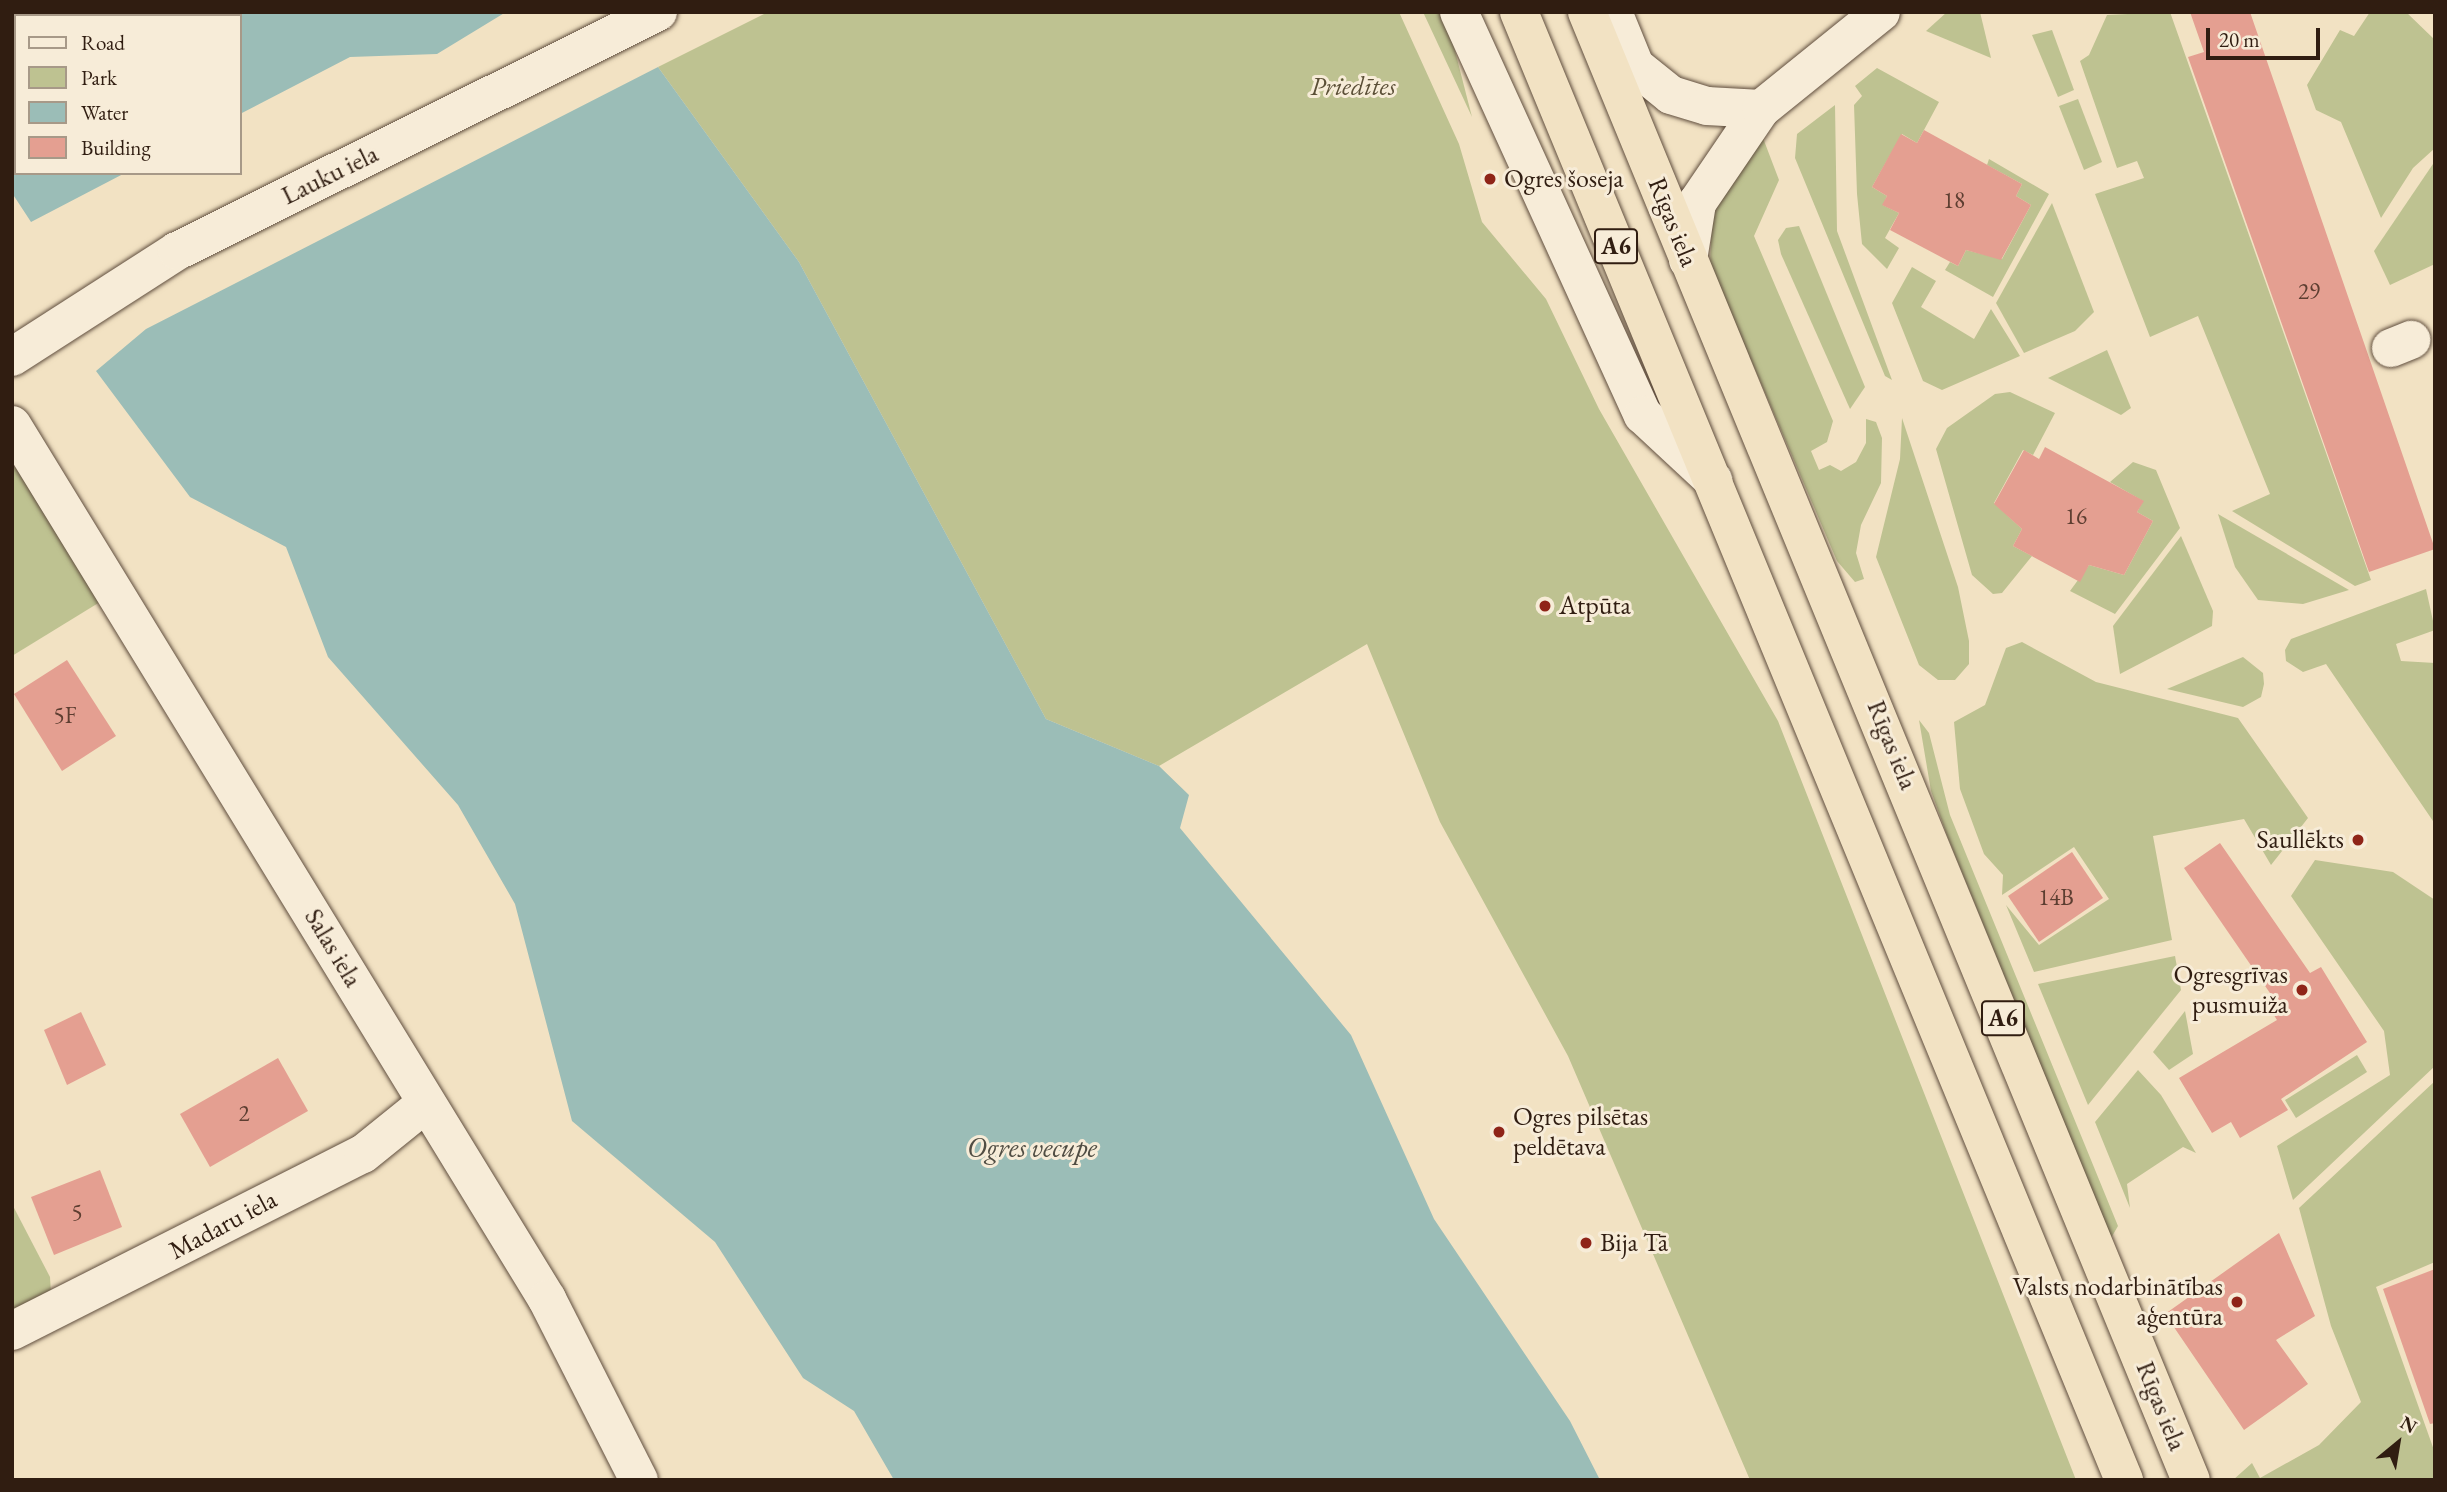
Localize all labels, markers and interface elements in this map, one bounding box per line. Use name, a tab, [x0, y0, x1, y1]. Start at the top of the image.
legend	[14, 14, 242, 175]
scale bar	[2209, 14, 2323, 58]
text: 20 m	[2219, 26, 2260, 53]
text: Road	[81, 29, 125, 56]
text: Park	[81, 64, 117, 91]
park label: Priedītes	[1310, 71, 1396, 103]
text: Water	[81, 99, 128, 126]
text: Building	[81, 134, 151, 161]
street label: Lauku iela	[277, 138, 383, 212]
place label: Ogres šoseja	[1504, 163, 1624, 195]
marker: Ogres šoseja	[1482, 171, 1498, 187]
street label: Rīgas iela	[1641, 173, 1705, 271]
house number: 18	[1943, 186, 1965, 214]
road number: A6	[1593, 226, 1639, 267]
house number: 29	[2298, 277, 2320, 305]
house number: 16	[2065, 502, 2087, 530]
place label: Atpūta	[1559, 590, 1631, 622]
marker: Atpūta	[1537, 598, 1553, 614]
street label: Rīgas iela	[1860, 696, 1924, 794]
house number: 5F	[54, 701, 76, 729]
place label: Saullēkts	[2256, 824, 2344, 856]
marker: Saullēkts	[2350, 832, 2366, 848]
house number: 14B	[2038, 883, 2074, 911]
street label: Salas iela	[298, 903, 368, 993]
place label: Ogresgrīvas pusmuiža	[2173, 959, 2288, 1020]
marker: Ogresgrīvas pusmuiža	[2294, 982, 2310, 998]
road number: A6	[1980, 998, 2026, 1038]
house number: 2	[238, 1099, 250, 1127]
place label: Ogres pilsētas peldētava	[1513, 1101, 1648, 1162]
marker: Ogres pilsētas peldētava	[1491, 1124, 1507, 1140]
water label: Ogres vecupe	[967, 1130, 1097, 1164]
street label: Madaru iela	[164, 1184, 282, 1266]
house number: 5	[71, 1198, 83, 1226]
place label: Bija Tā	[1600, 1227, 1668, 1259]
marker: Bija Tā	[1578, 1235, 1594, 1251]
place label: Valsts nodarbinātības aģentūra	[2013, 1271, 2223, 1332]
marker: Valsts nodarbinātības aģentūra	[2229, 1294, 2245, 1310]
street label: Rīgas iela	[2129, 1357, 2193, 1455]
north arrow	[2363, 1408, 2433, 1478]
text: N	[2396, 1410, 2422, 1439]

